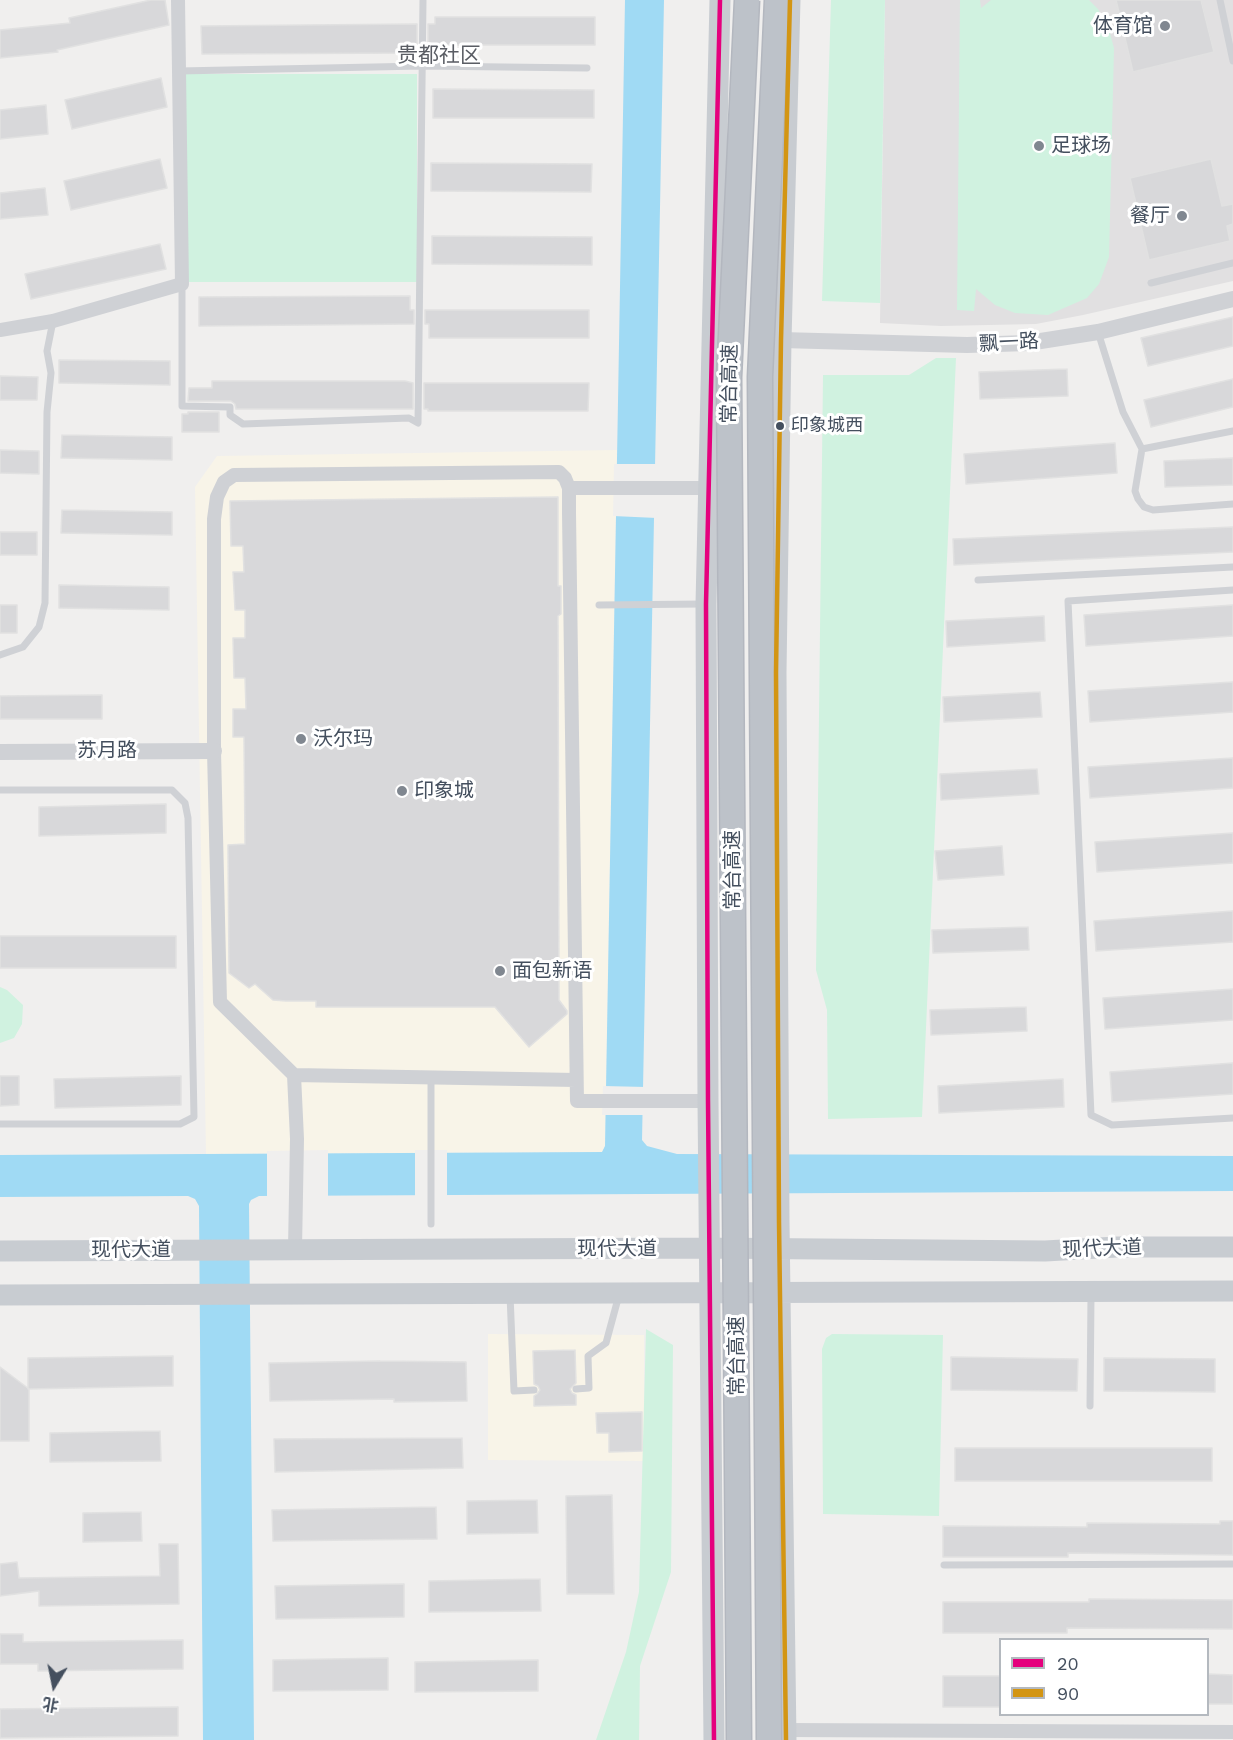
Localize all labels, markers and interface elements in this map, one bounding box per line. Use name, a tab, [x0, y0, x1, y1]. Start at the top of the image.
place label: 体育馆	[1093, 14, 1153, 38]
marker: 体育馆	[1158, 19, 1172, 33]
district label: 贵都社区	[397, 43, 481, 69]
place label: 足球场	[1051, 134, 1111, 158]
marker: 足球场	[1032, 139, 1046, 153]
place label: 餐厅	[1130, 204, 1170, 228]
marker: 餐厅	[1175, 209, 1189, 223]
street label: 飘一路	[978, 329, 1040, 357]
street label: 常台高速	[717, 344, 743, 424]
place label: 印象城西	[791, 415, 863, 437]
marker: 印象城西	[774, 420, 786, 432]
place label: 沃尔玛	[313, 727, 373, 751]
marker: 沃尔玛	[294, 732, 308, 746]
street label: 苏月路	[77, 739, 137, 763]
place label: 印象城	[414, 779, 474, 803]
marker: 印象城	[395, 784, 409, 798]
street label: 常台高速	[721, 830, 745, 910]
place label: 面包新语	[512, 959, 592, 983]
marker: 面包新语	[493, 964, 507, 978]
street label: 现代大道	[1062, 1236, 1142, 1262]
street label: 现代大道	[577, 1237, 657, 1261]
street label: 现代大道	[91, 1238, 171, 1262]
street label: 常台高速	[725, 1316, 749, 1396]
legend	[999, 1638, 1209, 1716]
text: 20	[1057, 1653, 1079, 1674]
north arrow	[24, 1656, 84, 1716]
text: 90	[1057, 1683, 1079, 1704]
text: 北	[41, 1693, 60, 1715]

